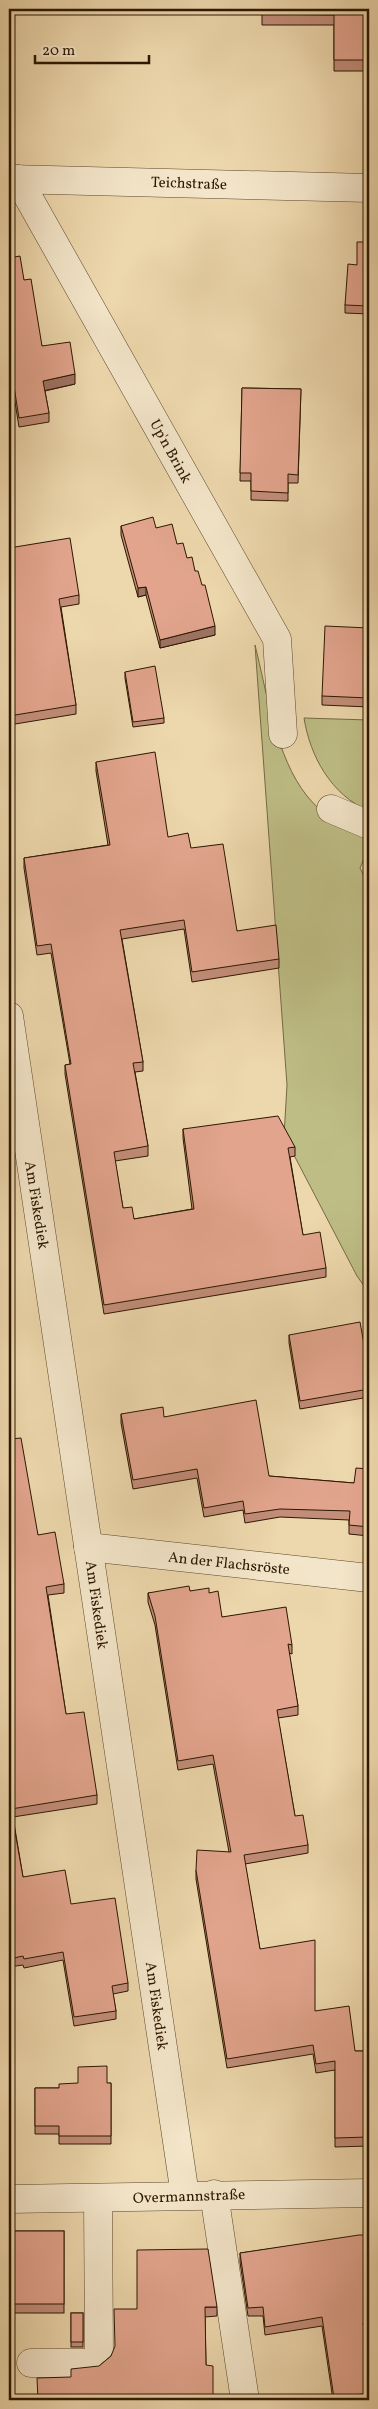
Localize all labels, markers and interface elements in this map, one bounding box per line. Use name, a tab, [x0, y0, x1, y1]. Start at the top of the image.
scale bar	[35, 32, 149, 64]
text: 20 m	[42, 41, 75, 62]
street label: Teichstraße	[151, 173, 227, 196]
street label: Up'n Brink	[144, 416, 196, 487]
street label: Am Fiskediek	[18, 1160, 53, 1251]
street label: An der Flachsröste	[167, 1548, 291, 1581]
street label: Am Fiskediek	[79, 1560, 112, 1651]
street label: Am Fiskediek	[139, 1961, 172, 2052]
street label: Overmannstraße	[133, 2185, 246, 2210]

